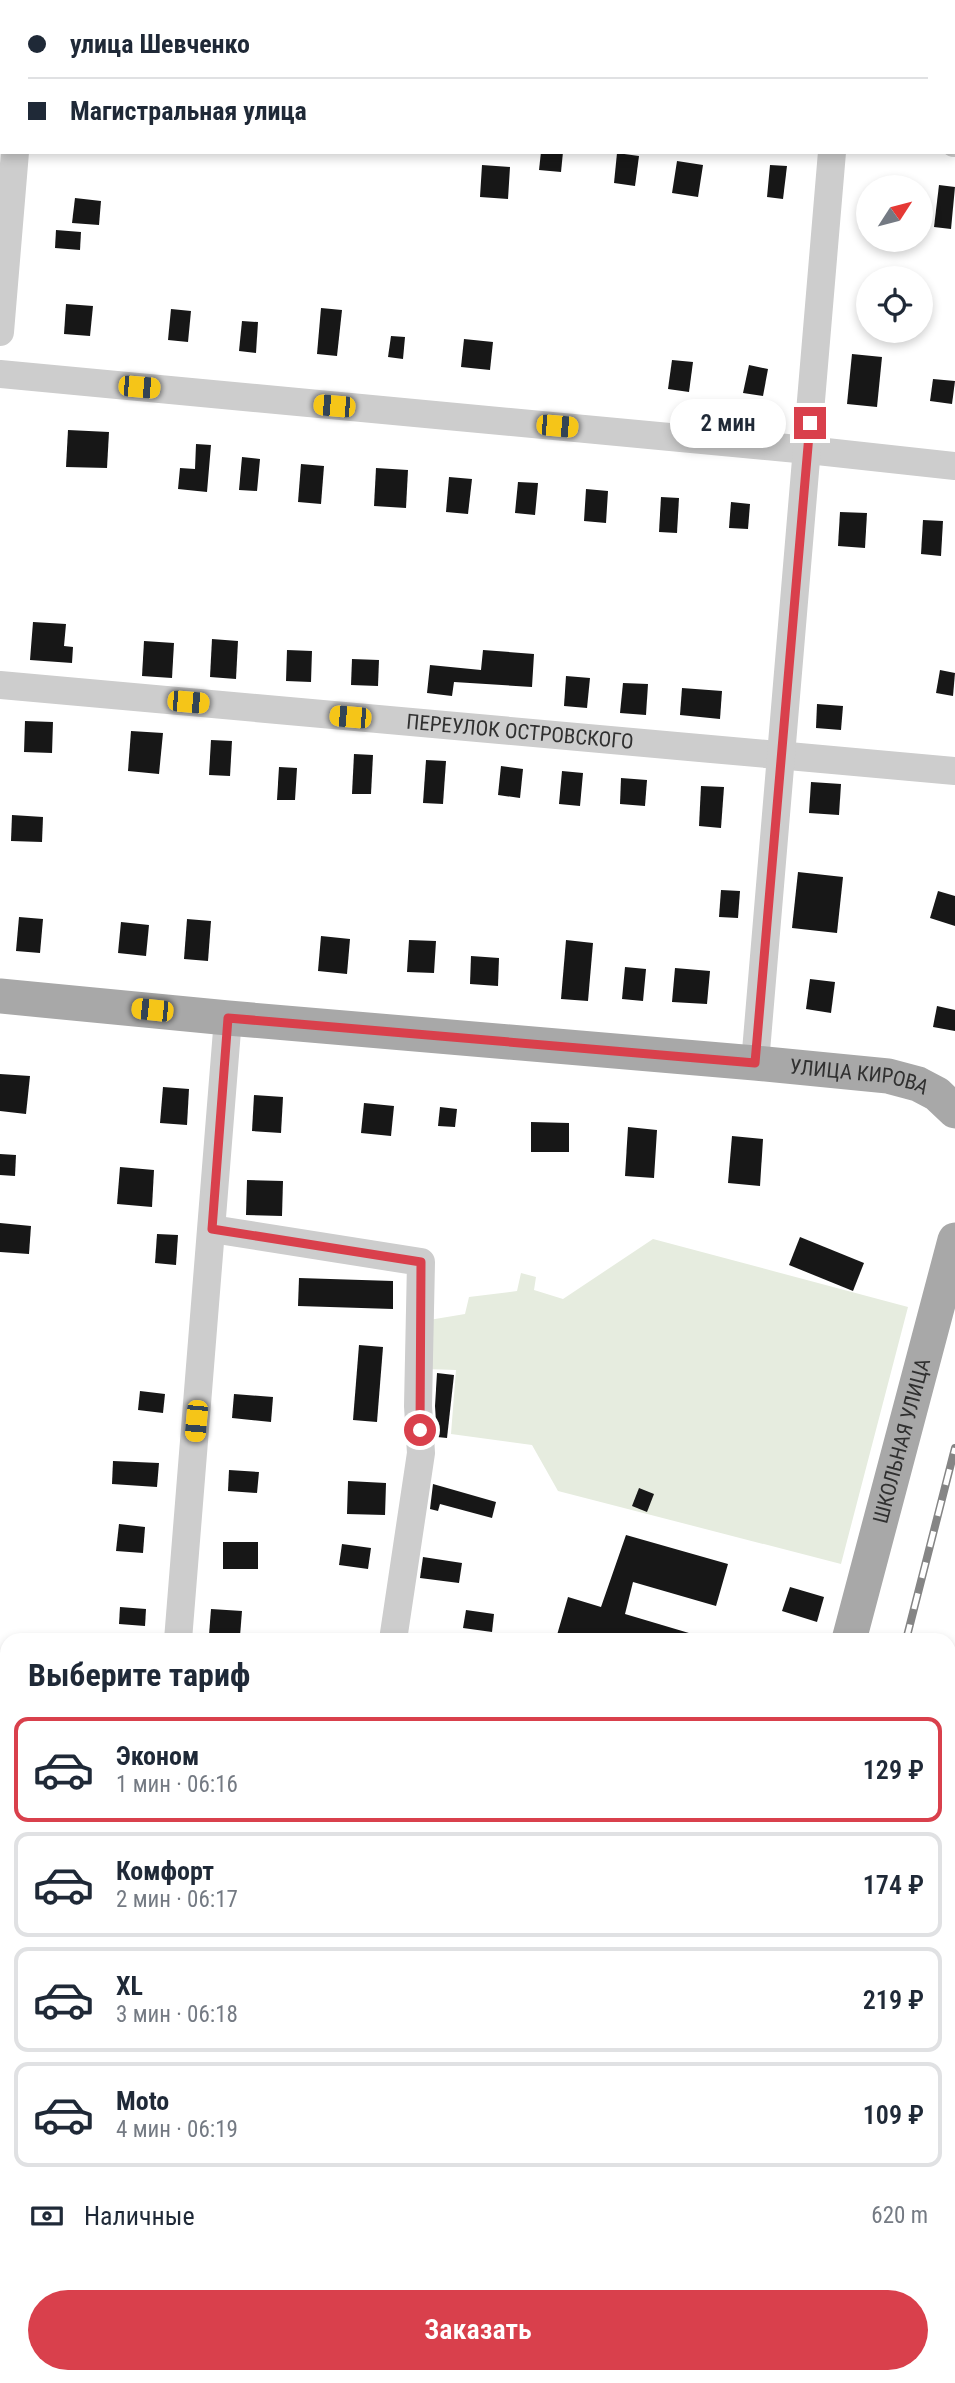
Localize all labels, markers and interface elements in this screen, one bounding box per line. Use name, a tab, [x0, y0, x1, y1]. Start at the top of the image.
text: улица Шевченко	[70, 29, 250, 59]
text: Магистральная улица	[70, 96, 307, 126]
north arrow	[856, 175, 933, 252]
map controls	[856, 175, 933, 343]
button: locate	[856, 266, 933, 343]
car	[118, 375, 161, 399]
car	[313, 394, 356, 418]
callout: 2 мин	[670, 398, 786, 448]
route end	[794, 407, 826, 439]
text: 2 мин	[700, 410, 756, 437]
car	[536, 414, 579, 438]
car	[167, 690, 210, 714]
car	[329, 705, 372, 729]
street label: ПЕРЕУЛОК ОСТРОВСКОГО	[405, 710, 634, 754]
car	[131, 997, 174, 1023]
street label: УЛИЦА КИРОВА	[789, 1054, 933, 1099]
street label: ШКОЛЬНАЯ УЛИЦА	[868, 1356, 935, 1526]
car	[184, 1399, 209, 1443]
route start	[404, 1414, 436, 1446]
text: Выберите тариф	[28, 1656, 250, 1694]
icon: car	[32, 1738, 95, 1801]
text: Эконом	[116, 1741, 199, 1771]
text: 129 ₽	[863, 1755, 924, 1785]
text: 1 мин · 06:16	[116, 1771, 238, 1798]
icon: car	[32, 1853, 95, 1916]
text: Комфорт	[116, 1856, 214, 1886]
text: 174 ₽	[863, 1870, 924, 1900]
text: 2 мин · 06:17	[116, 1886, 238, 1913]
icon: car	[32, 1968, 95, 2031]
text: XL	[116, 1971, 143, 2001]
text: 219 ₽	[863, 1985, 924, 2015]
text: 3 мин · 06:18	[116, 2001, 238, 2028]
icon: car	[32, 2083, 95, 2146]
text: Moto	[116, 2086, 169, 2116]
text: 109 ₽	[863, 2100, 924, 2130]
text: 4 мин · 06:19	[116, 2116, 238, 2143]
icon: cash	[28, 2197, 66, 2235]
text: Наличные	[84, 2201, 195, 2231]
text: 620 m	[871, 2202, 928, 2229]
button: Заказать	[28, 2290, 928, 2370]

